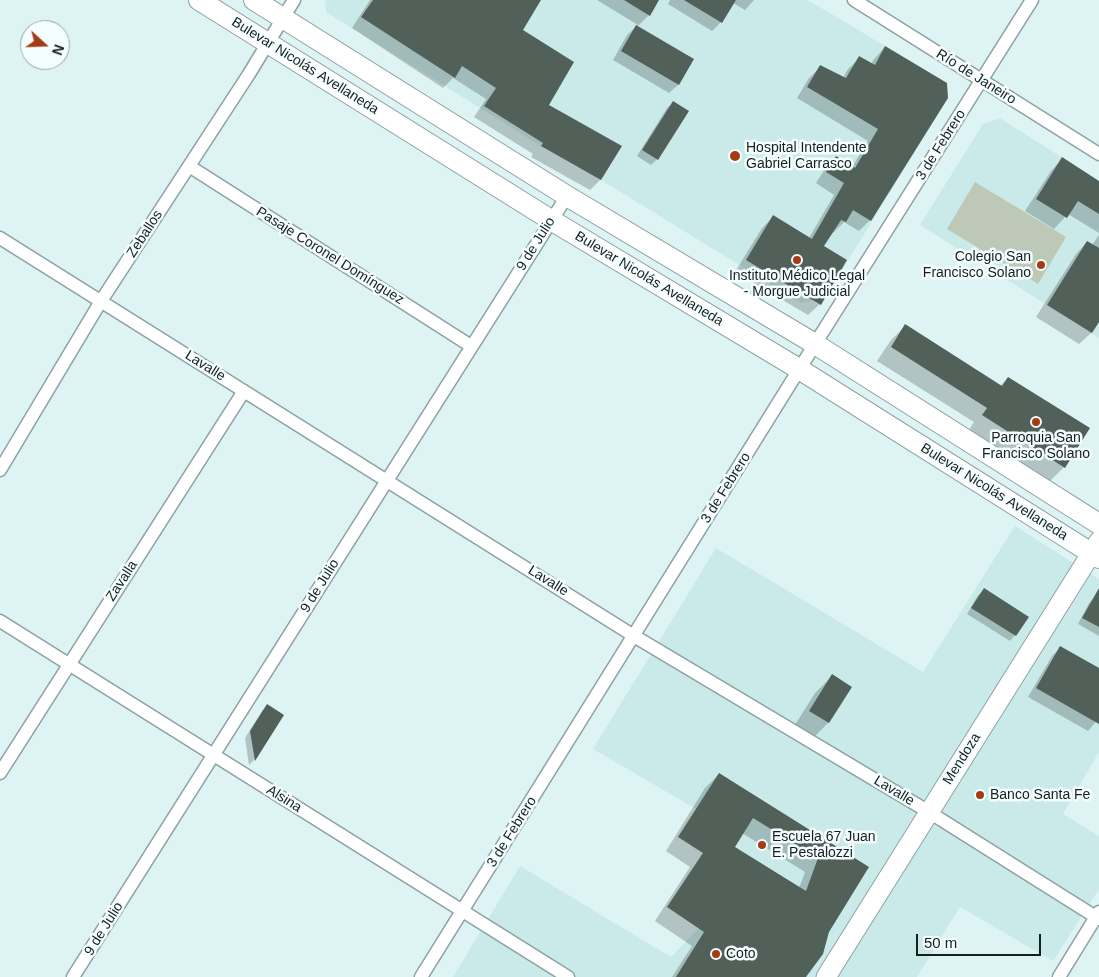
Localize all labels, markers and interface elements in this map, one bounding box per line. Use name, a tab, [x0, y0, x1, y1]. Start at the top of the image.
street label: Bulevar Nicolás Avellaneda	[228, 14, 382, 118]
north arrow	[20, 20, 70, 70]
text: N	[49, 42, 67, 57]
street label: Río de Janeiro	[933, 46, 1019, 108]
street label: 3 de Febrero	[913, 107, 969, 183]
place label: Hospital Intendente Gabriel Carrasco	[746, 140, 867, 172]
marker: Hospital Intendente Gabriel Carrasco	[728, 149, 742, 163]
street label: Pasaje Coronel Domínguez	[253, 204, 407, 308]
street label: Zeballos	[124, 207, 166, 261]
street label: 9 de Julio	[513, 214, 559, 274]
street label: Bulevar Nicolás Avellaneda	[572, 228, 726, 330]
place label: Colegio San Francisco Solano	[923, 249, 1031, 282]
marker: Instituto Médico Legal - Morgue Judicial	[791, 254, 803, 266]
marker: Colegio San Francisco Solano	[1035, 259, 1047, 271]
place label: Instituto Médico Legal - Morgue Judicial	[729, 268, 865, 300]
street label: Lavalle	[182, 347, 228, 385]
marker: Parroquia San Francisco Solano	[1030, 416, 1042, 428]
place label: Parroquia San Francisco Solano	[982, 430, 1090, 462]
street label: Bulevar Nicolás Avellaneda	[917, 440, 1071, 544]
street label: 3 de Febrero	[698, 450, 754, 526]
street label: 9 de Julio	[297, 556, 343, 616]
street label: Zavalla	[103, 558, 141, 604]
street label: Lavalle	[525, 562, 571, 600]
street label: Mendoza	[940, 730, 984, 788]
street label: Lavalle	[871, 772, 917, 810]
street label: Alsina	[263, 782, 305, 816]
place label: Banco Santa Fe	[990, 787, 1090, 803]
marker: Banco Santa Fe	[974, 789, 986, 801]
street label: 3 de Febrero	[484, 794, 540, 870]
place label: Escuela 67 Juan E. Pestalozzi	[772, 829, 876, 862]
marker: Escuela 67 Juan E. Pestalozzi	[756, 839, 768, 851]
street label: 9 de Julio	[81, 899, 127, 959]
scale bar	[919, 924, 1044, 956]
text: 50 m	[924, 934, 957, 951]
place label: Coto	[726, 946, 756, 962]
marker: Coto	[710, 948, 722, 960]

